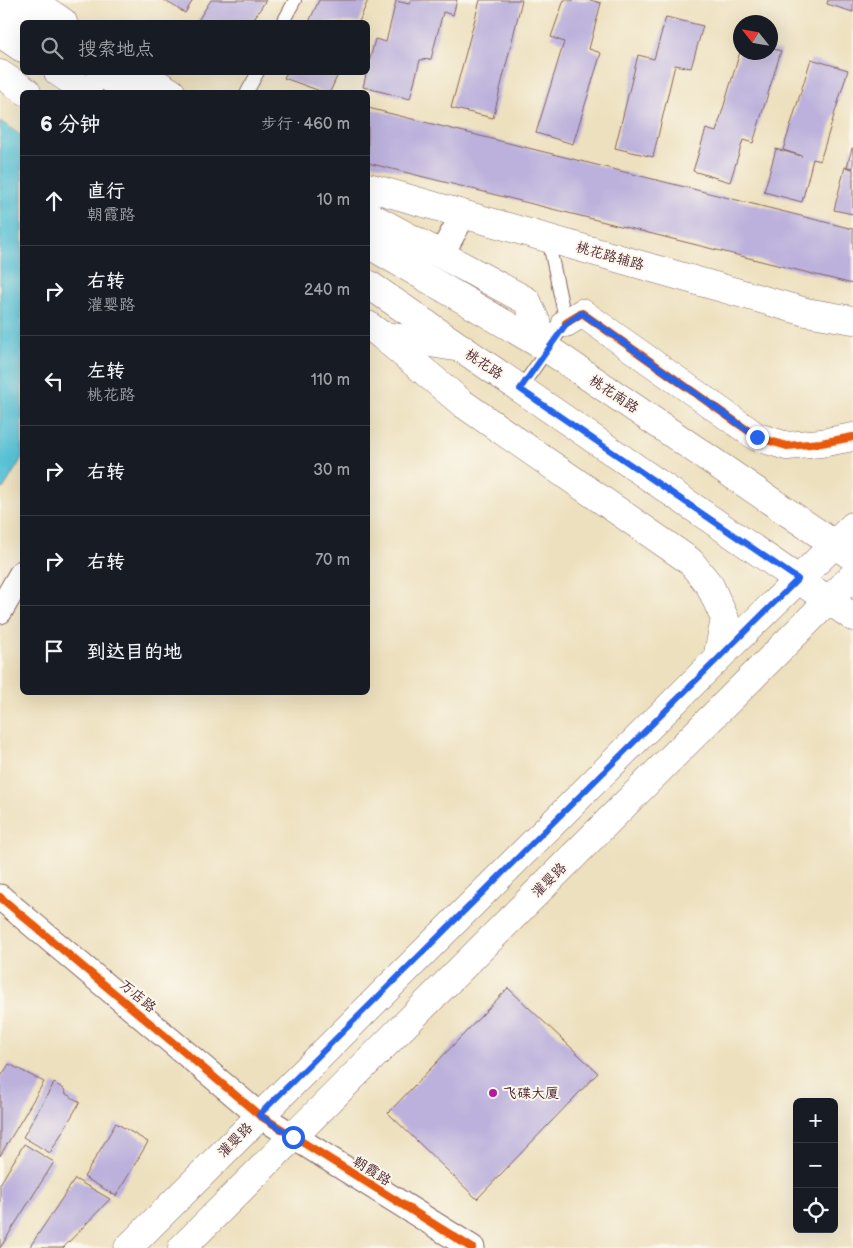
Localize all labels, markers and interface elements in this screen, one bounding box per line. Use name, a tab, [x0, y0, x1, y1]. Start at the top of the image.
north arrow	[733, 15, 778, 60]
search box	[20, 20, 370, 75]
icon: search	[38, 34, 66, 62]
text: 搜索地点	[78, 38, 154, 61]
text: 6 分钟	[40, 112, 100, 137]
text: 步行 · 460 m	[261, 115, 350, 134]
text: 直行	[87, 180, 125, 203]
icon: ahead	[40, 187, 68, 215]
text: 10 m	[317, 191, 350, 210]
text: 朝霞路	[87, 206, 135, 225]
street label: 桃花路辅路	[574, 238, 646, 274]
text: 右转	[87, 270, 125, 293]
icon: right	[40, 277, 68, 305]
text: 240 m	[304, 281, 350, 300]
text: 灌婴路	[87, 296, 135, 315]
street label: 桃花路	[462, 345, 506, 383]
text: 左转	[87, 360, 125, 383]
icon: left	[40, 367, 68, 395]
text: 110 m	[311, 371, 350, 390]
street label: 桃花南路	[586, 371, 642, 417]
text: 桃花路	[87, 386, 135, 405]
route end	[746, 426, 769, 449]
icon: right	[40, 457, 68, 485]
text: 右转	[87, 461, 125, 484]
text: 30 m	[313, 461, 350, 480]
icon: right	[40, 547, 68, 575]
text: 右转	[87, 551, 125, 574]
text: 70 m	[315, 551, 350, 570]
icon: arrive	[40, 637, 68, 665]
text: 到达目的地	[87, 641, 182, 664]
street label: 灌婴路	[528, 859, 570, 901]
street label: 万店路	[116, 976, 160, 1016]
place label: 飞碟大厦	[503, 1085, 559, 1102]
marker: 飞碟大厦	[487, 1087, 499, 1099]
map controls	[793, 1098, 838, 1233]
button: +	[793, 1098, 838, 1143]
street label: 灌婴路	[214, 1119, 256, 1161]
route start	[282, 1126, 305, 1149]
button: −	[793, 1143, 838, 1188]
street label: 朝霞路	[350, 1153, 394, 1189]
button: locate	[793, 1188, 838, 1233]

